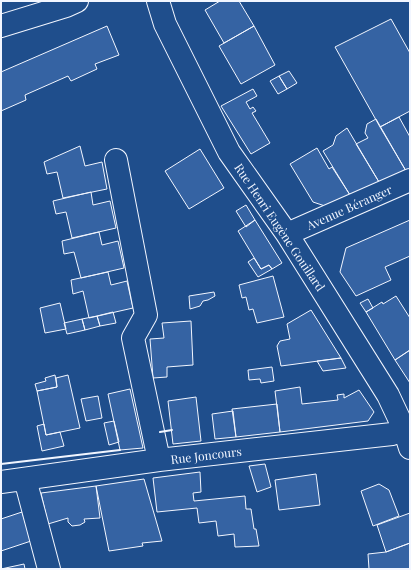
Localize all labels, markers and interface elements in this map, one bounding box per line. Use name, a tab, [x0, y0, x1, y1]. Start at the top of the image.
street label: Rue Henri Eugène Gouillard	[231, 160, 329, 294]
street label: Avenue Béranger	[303, 181, 395, 233]
street label: Rue Joncours	[170, 443, 242, 467]

